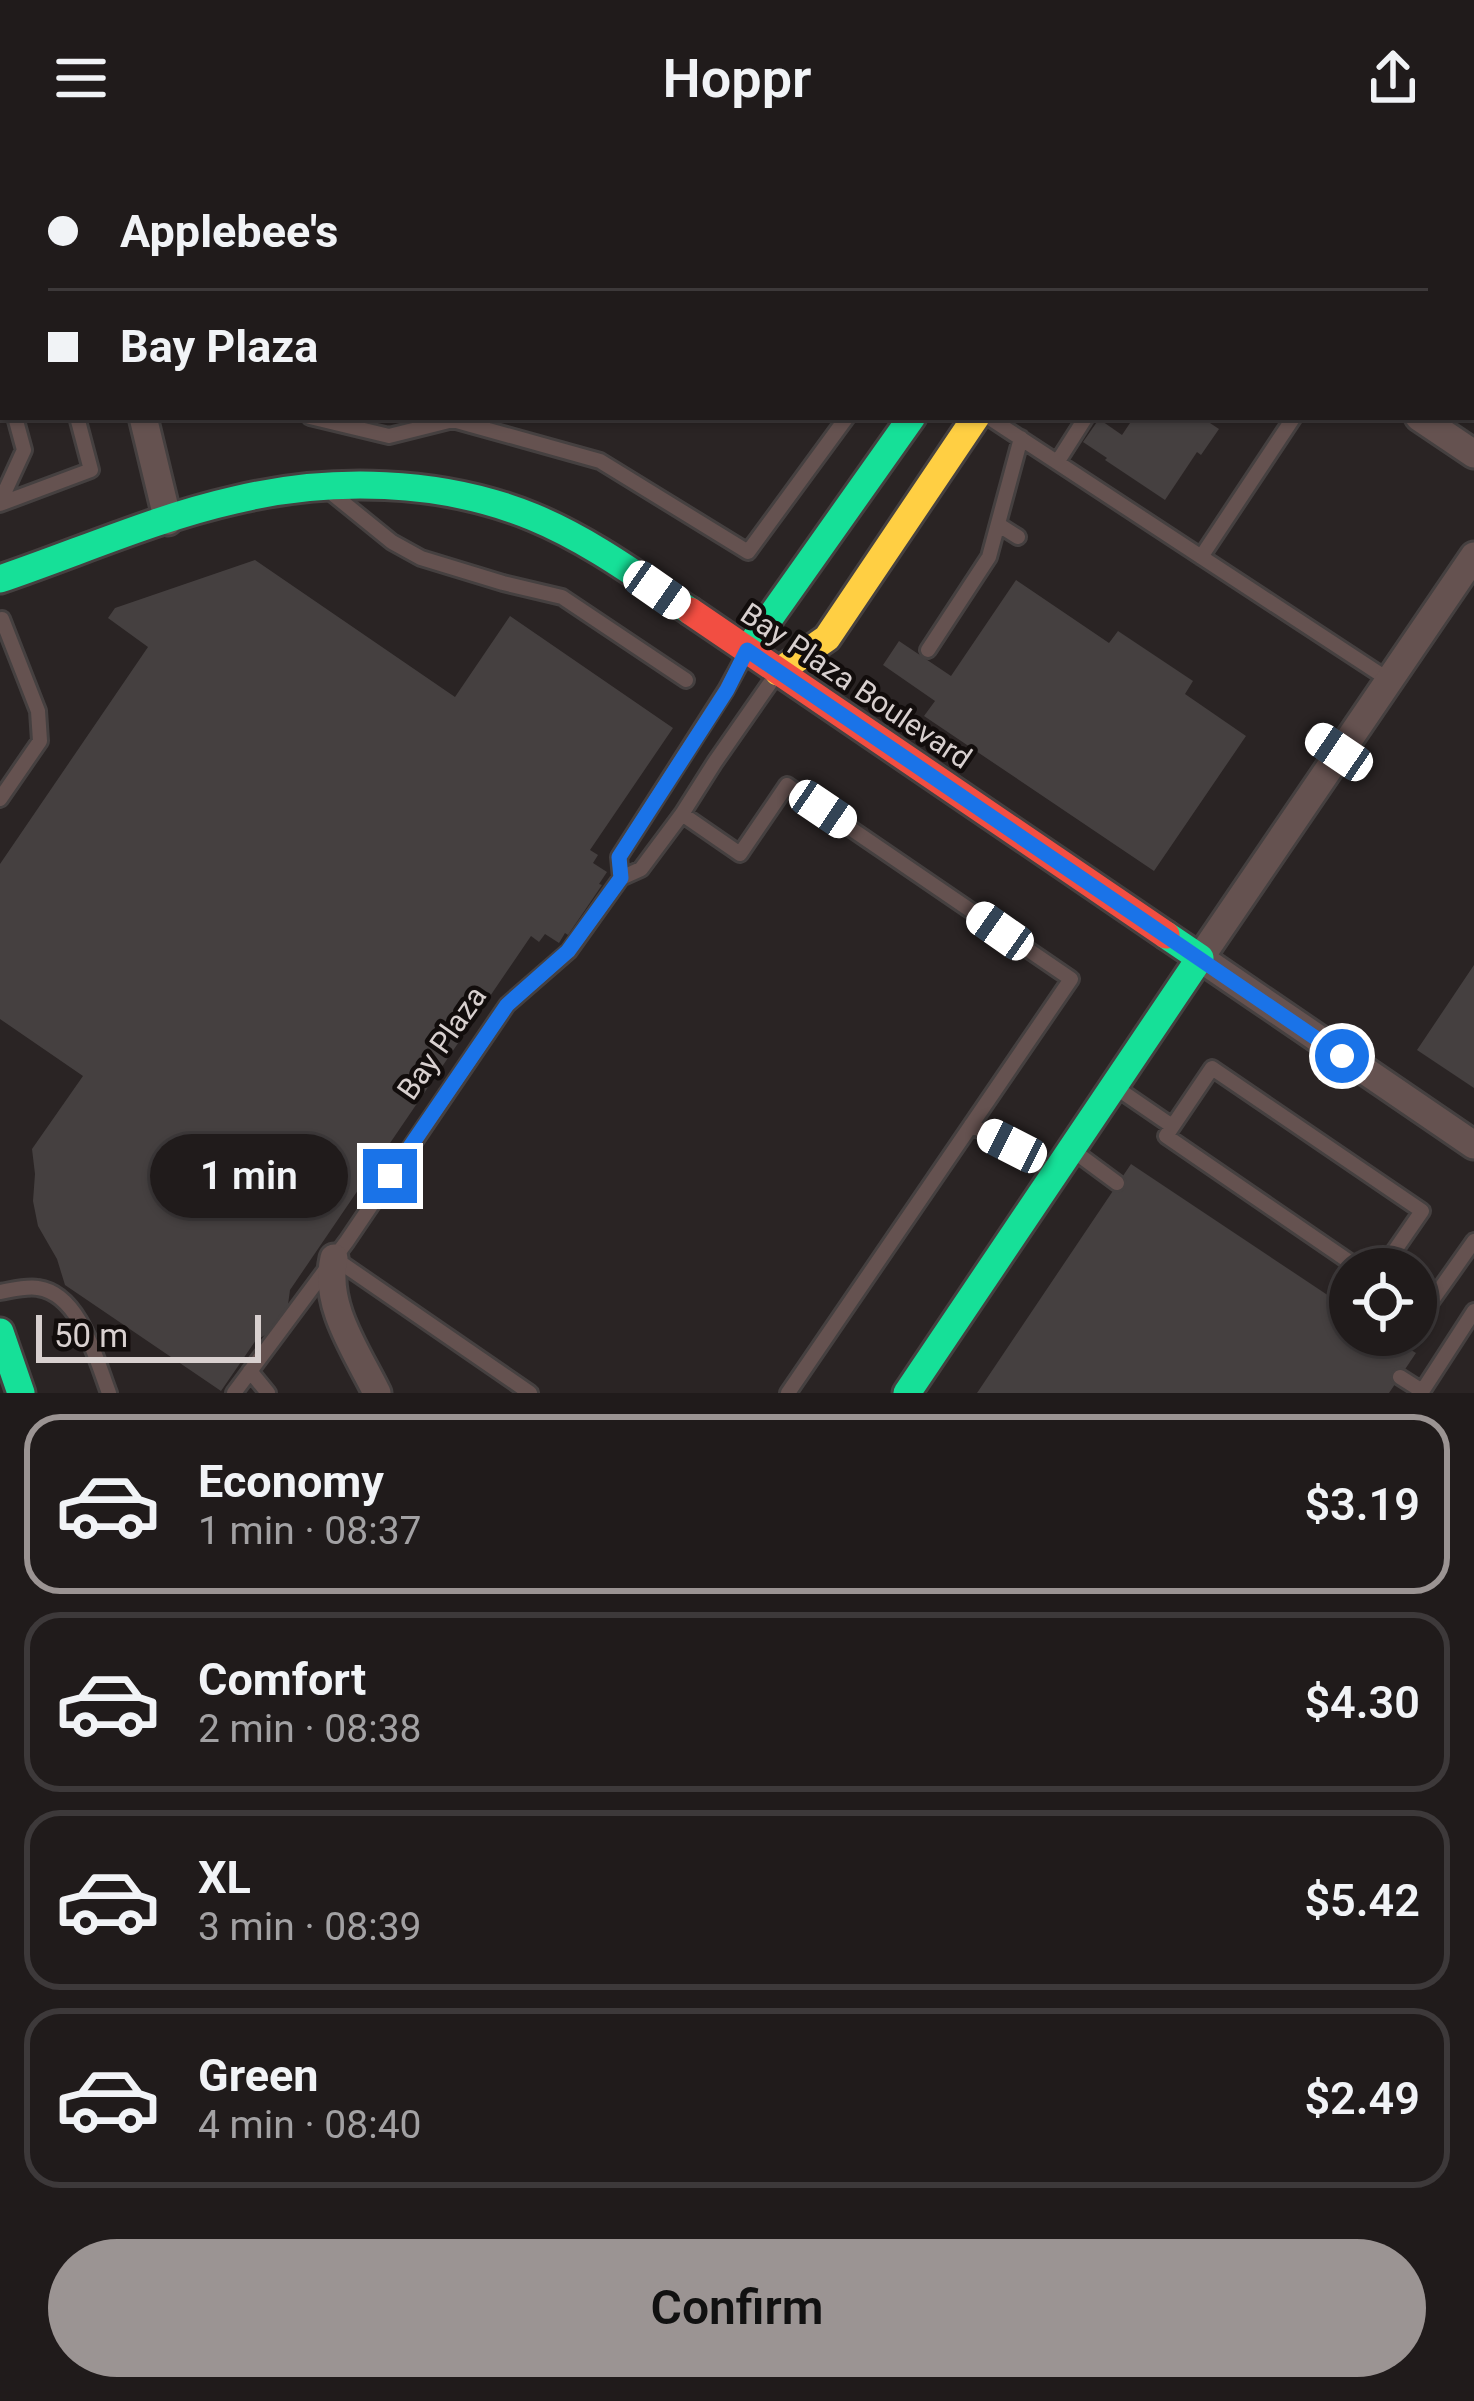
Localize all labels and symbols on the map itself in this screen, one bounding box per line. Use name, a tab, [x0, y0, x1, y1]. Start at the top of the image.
car	[617, 555, 697, 625]
street label: Bay Plaza Boulevard	[734, 595, 978, 776]
car	[1299, 717, 1379, 787]
car	[783, 774, 863, 844]
car	[960, 896, 1040, 966]
street label: Bay Plaza	[390, 979, 493, 1106]
route start	[1315, 1029, 1369, 1083]
car	[972, 1114, 1052, 1178]
callout: 1 min	[150, 1134, 348, 1218]
route end	[363, 1149, 417, 1203]
scale bar	[36, 1309, 261, 1362]

